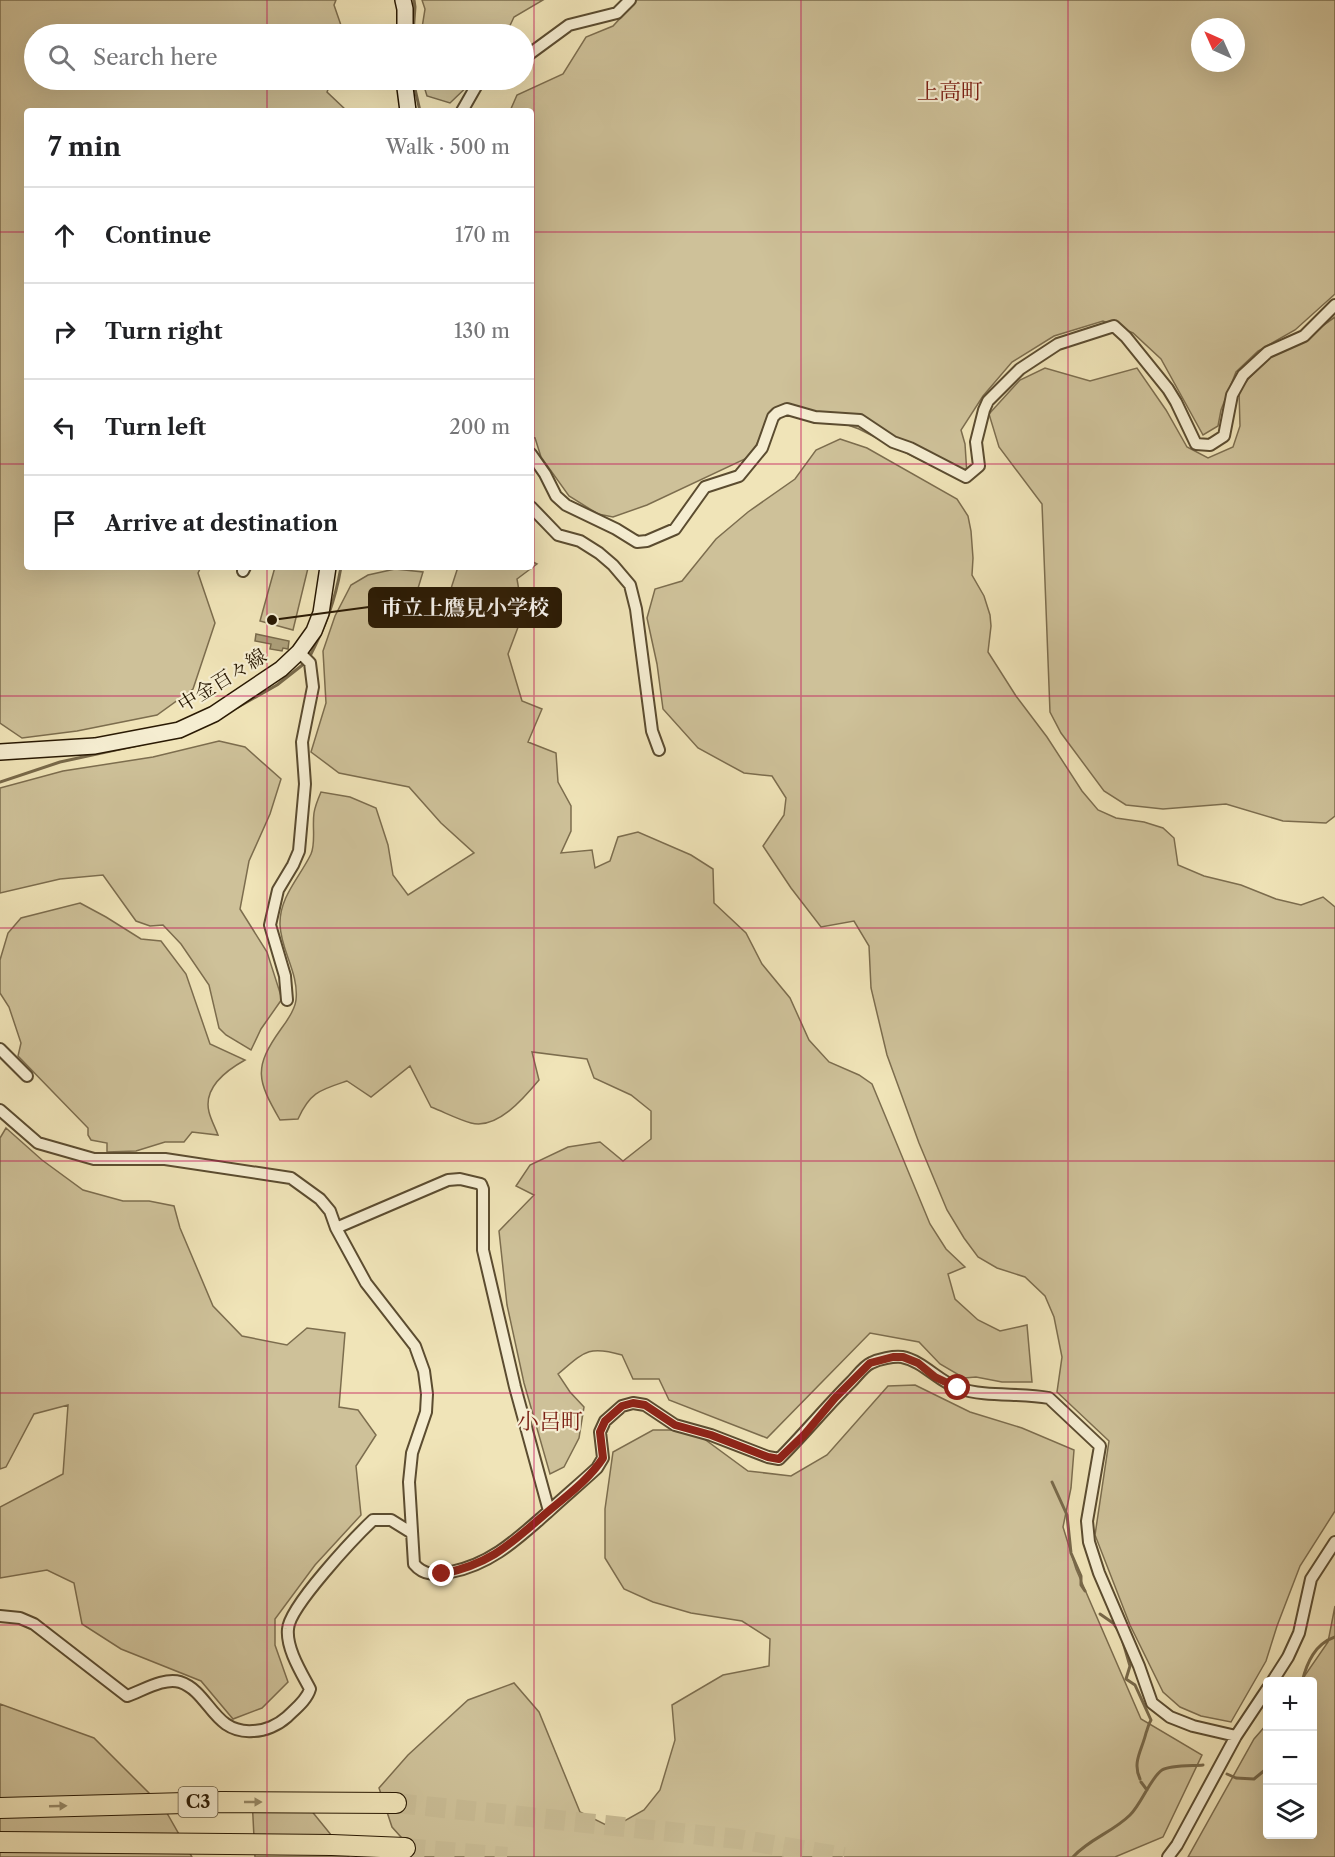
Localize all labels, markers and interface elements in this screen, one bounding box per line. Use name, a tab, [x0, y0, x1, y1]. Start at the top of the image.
north arrow	[1191, 18, 1245, 72]
search box	[24, 24, 534, 90]
icon: search	[45, 41, 78, 74]
text: Search here	[93, 44, 218, 71]
district label: 上高町	[917, 78, 983, 105]
text: 7 min	[48, 131, 121, 163]
text: Walk · 500 m	[386, 135, 510, 159]
icon: ahead	[48, 219, 81, 252]
text: Continue	[105, 222, 211, 249]
text: 170 m	[455, 223, 510, 247]
icon: right	[48, 315, 81, 348]
text: Turn right	[105, 318, 223, 345]
text: 130 m	[454, 319, 510, 343]
icon: left	[48, 411, 81, 444]
text: Turn left	[105, 414, 206, 441]
text: 200 m	[449, 415, 510, 439]
icon: arrive	[48, 507, 81, 540]
text: Arrive at destination	[105, 510, 338, 537]
callout: 市立上鷹見小学校	[369, 588, 561, 627]
text: 市立上鷹見小学校	[381, 595, 549, 620]
street label: 中金百々線	[173, 643, 271, 717]
route start	[944, 1374, 970, 1400]
district label: 小呂町	[517, 1408, 583, 1435]
route end	[428, 1560, 454, 1586]
map controls	[1263, 1677, 1317, 1839]
button: +	[1263, 1677, 1317, 1731]
button: −	[1263, 1731, 1317, 1785]
button: layers	[1263, 1785, 1317, 1839]
road number: C3	[178, 1787, 218, 1817]
one-way arrow	[244, 1797, 263, 1807]
one-way arrow	[49, 1802, 68, 1811]

